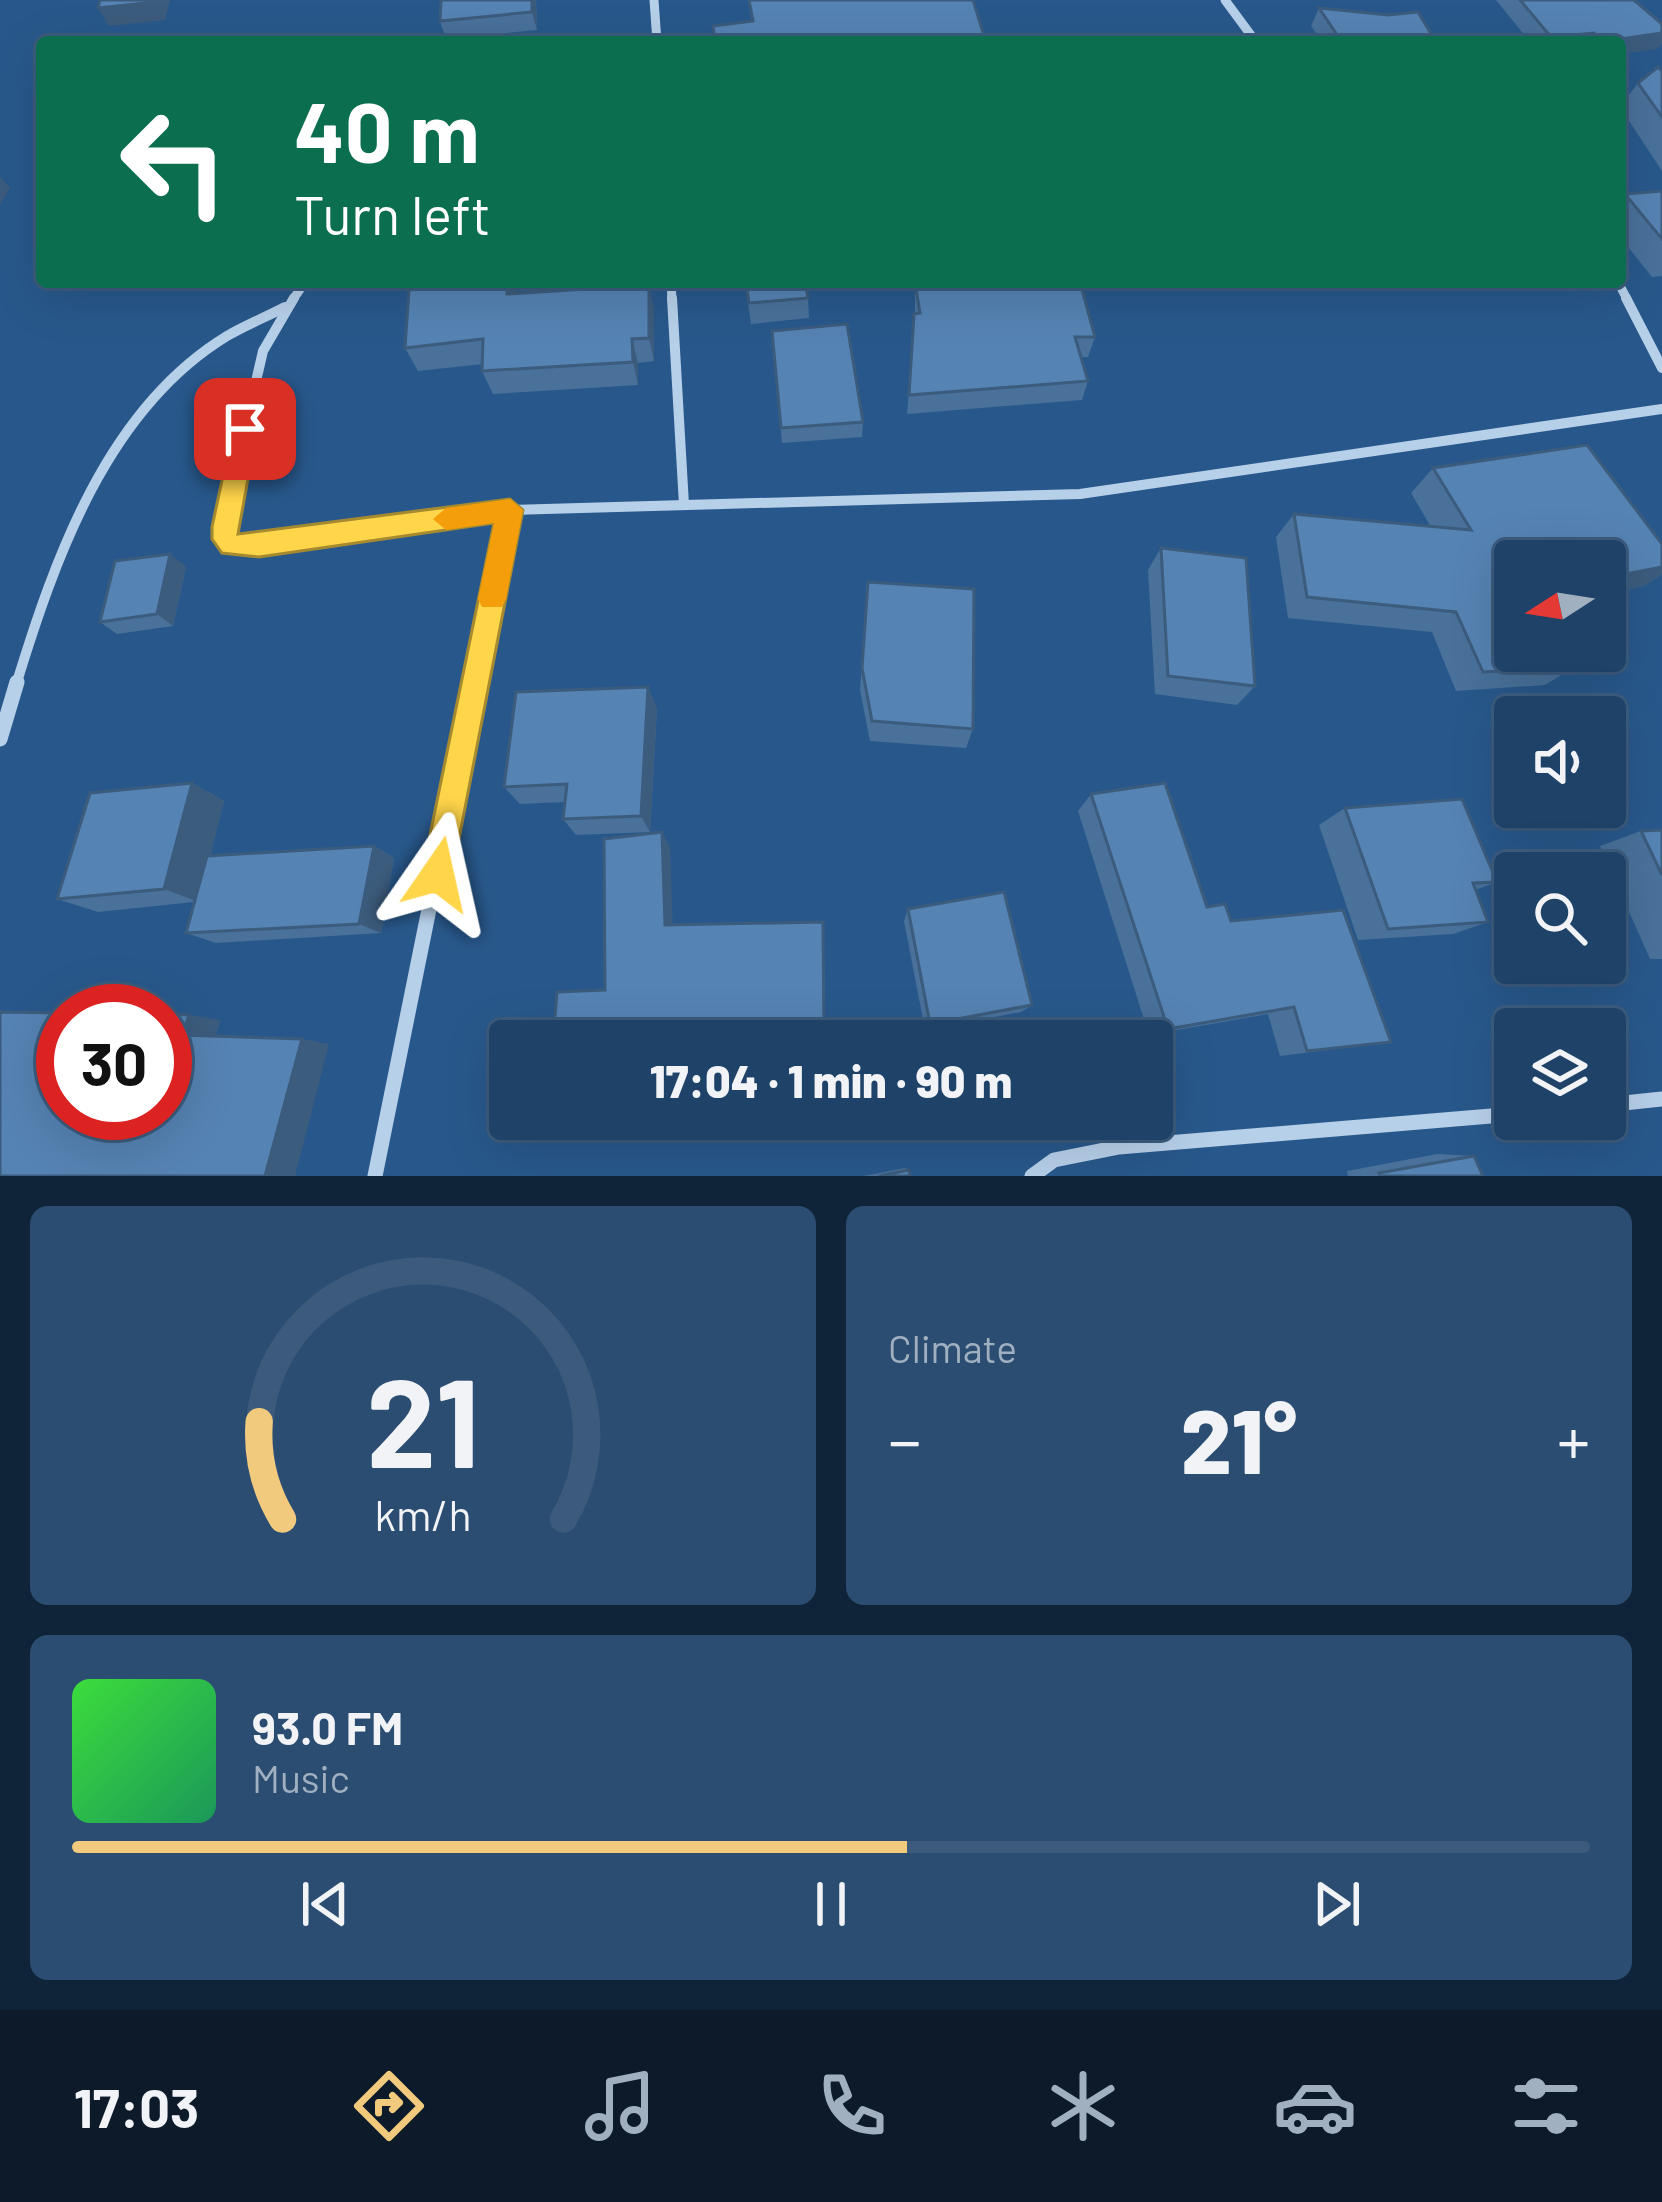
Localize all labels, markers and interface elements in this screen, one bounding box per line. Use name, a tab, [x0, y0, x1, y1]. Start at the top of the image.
text: 40 m	[294, 79, 480, 180]
icon: left	[96, 84, 252, 240]
text: Turn left	[294, 181, 491, 246]
pin	[194, 378, 296, 480]
icon: arrive	[212, 396, 278, 462]
north arrow	[1494, 540, 1626, 672]
map controls	[1494, 540, 1626, 1140]
button: sound	[1494, 696, 1626, 828]
position arrow	[375, 811, 501, 937]
button: search	[1494, 852, 1626, 984]
speed limit sign: 30	[36, 984, 192, 1140]
button: layers	[1494, 1008, 1626, 1140]
text: 17:04 · 1 min · 90 m	[650, 1053, 1012, 1107]
text: Climate	[888, 1324, 1017, 1371]
text: 21	[366, 1343, 480, 1493]
text: 21°	[1181, 1384, 1297, 1492]
text: −	[888, 1399, 921, 1478]
text: +	[1557, 1399, 1590, 1478]
text: km/h	[374, 1487, 472, 1539]
text: 93.0 FM	[252, 1700, 403, 1754]
text: Music	[252, 1754, 350, 1801]
icon: previous	[292, 1871, 358, 1937]
icon: pause	[798, 1871, 864, 1937]
icon: next	[1304, 1871, 1370, 1937]
icon: directions	[347, 2064, 431, 2148]
icon: music	[578, 2064, 662, 2148]
icon: phone	[810, 2064, 894, 2148]
icon: climate	[1041, 2064, 1125, 2148]
icon: car	[1273, 2064, 1357, 2148]
icon: filters	[1504, 2064, 1588, 2148]
text: 17:03	[74, 2074, 199, 2139]

